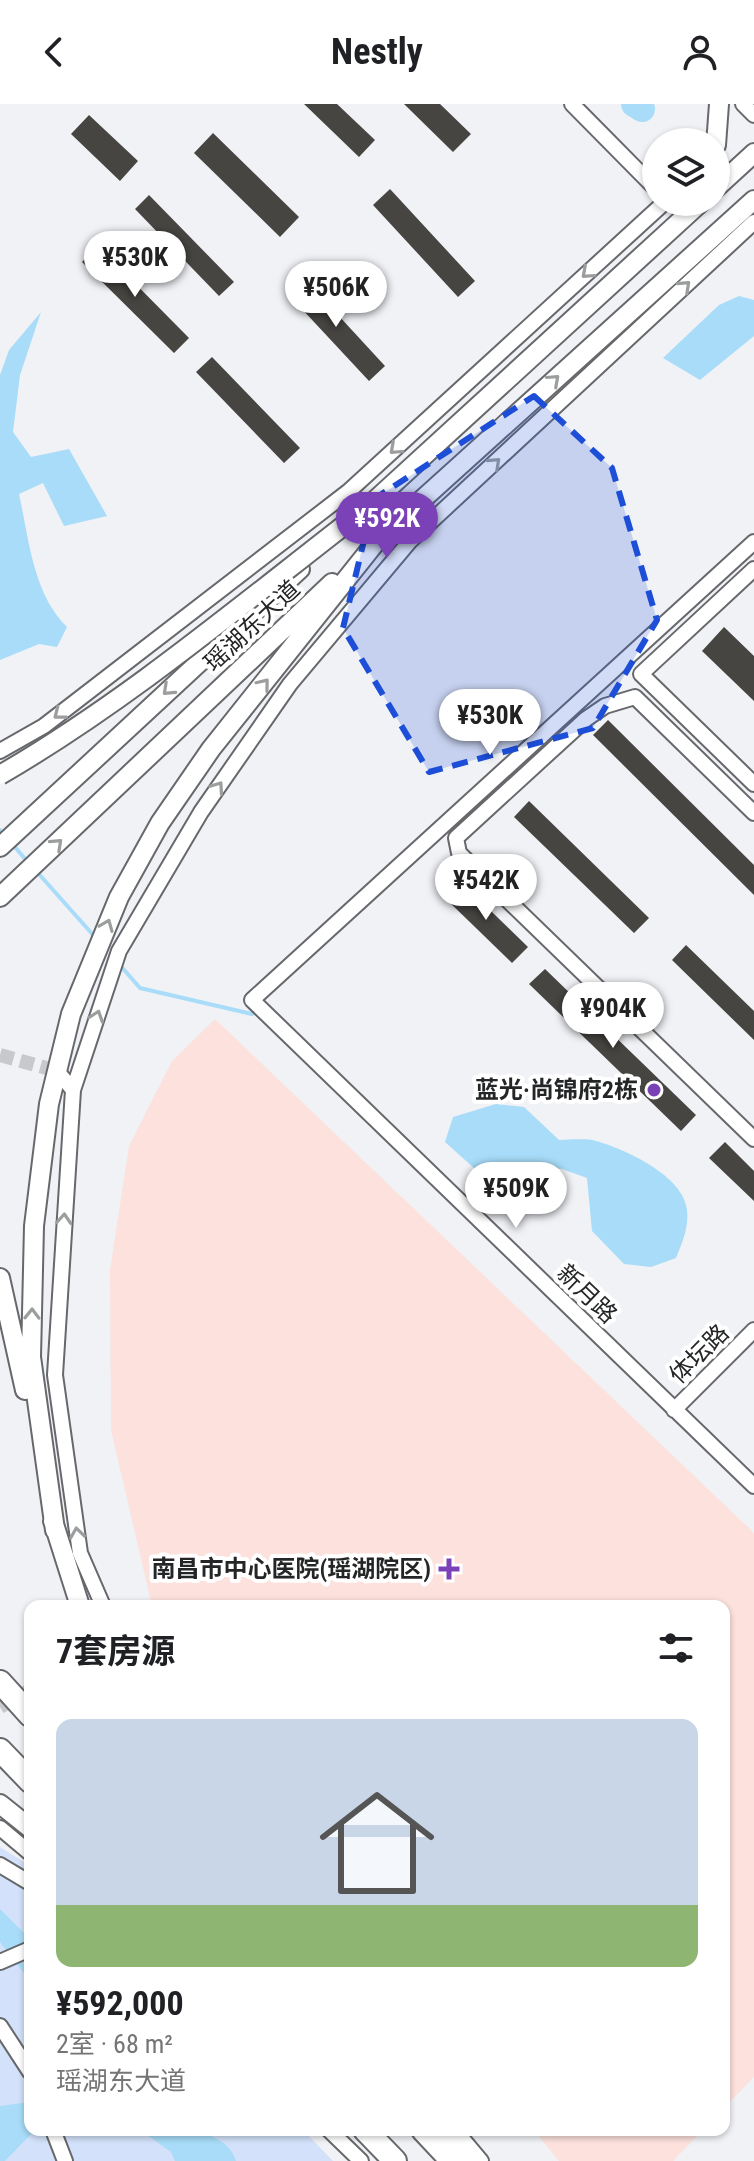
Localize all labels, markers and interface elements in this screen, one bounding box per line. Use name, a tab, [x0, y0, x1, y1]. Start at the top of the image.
icon: back	[32, 30, 76, 74]
icon: person	[678, 30, 722, 74]
text: Nestly	[331, 31, 423, 73]
map controls	[642, 128, 730, 216]
button: layers	[642, 128, 730, 216]
pin: ¥530K	[79, 231, 191, 299]
text: ¥530K	[102, 242, 168, 272]
pin: ¥506K	[280, 261, 392, 329]
one-way arrow	[582, 264, 596, 279]
text: ¥506K	[303, 272, 369, 302]
one-way arrow	[676, 281, 691, 295]
one-way arrow	[545, 376, 560, 390]
one-way arrow	[390, 439, 404, 454]
one-way arrow	[485, 458, 500, 472]
pin: ¥592K	[331, 492, 443, 560]
text: ¥592K	[354, 503, 420, 533]
street label: 瑶湖东大道	[199, 575, 305, 677]
one-way arrow	[254, 678, 268, 693]
one-way arrow	[163, 680, 177, 695]
pin: ¥530K	[434, 689, 546, 757]
text: ¥530K	[457, 700, 523, 730]
one-way arrow	[53, 704, 68, 718]
one-way arrow	[208, 782, 223, 796]
one-way arrow	[47, 839, 62, 853]
pin: ¥542K	[430, 854, 542, 922]
text: ¥542K	[453, 865, 519, 895]
one-way arrow	[98, 919, 114, 933]
pin: ¥904K	[557, 982, 669, 1050]
text: ¥904K	[580, 993, 646, 1023]
one-way arrow	[88, 1010, 104, 1024]
place label: 蓝光·尚锦府2栋	[475, 1076, 638, 1104]
marker: 蓝光·尚锦府2栋	[645, 1081, 663, 1099]
pin: ¥509K	[460, 1162, 572, 1230]
text: ¥509K	[483, 1173, 549, 1203]
one-way arrow	[56, 1212, 73, 1225]
street label: 新月路	[551, 1259, 623, 1329]
one-way arrow	[23, 1307, 41, 1320]
street label: 体坛路	[664, 1319, 734, 1389]
one-way arrow	[69, 1526, 86, 1540]
place label: 南昌市中心医院(瑶湖院区)	[151, 1555, 431, 1583]
marker: 南昌市中心医院(瑶湖院区)	[438, 1558, 460, 1580]
icon: filters	[654, 1626, 698, 1670]
text: 7套房源	[56, 1631, 175, 1671]
icon: home	[305, 1771, 449, 1915]
text: ¥592,000	[56, 1983, 184, 2023]
text: 2室 · 68 m²	[56, 2029, 173, 2059]
text: 瑶湖东大道	[56, 2066, 186, 2096]

